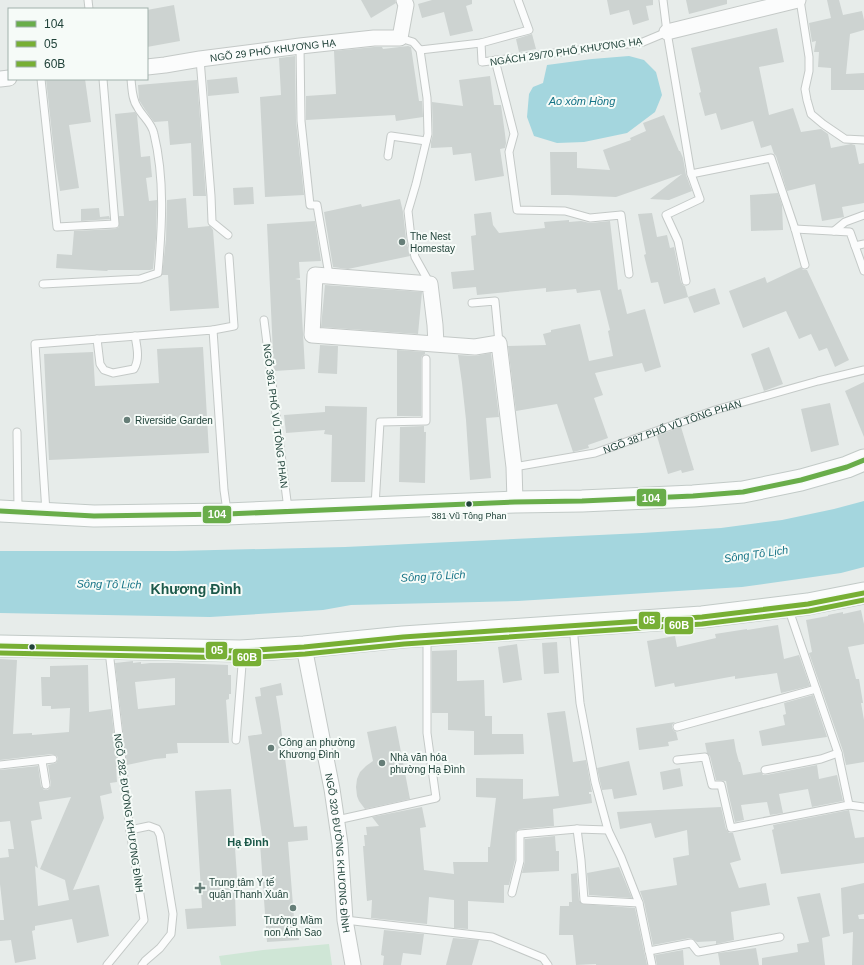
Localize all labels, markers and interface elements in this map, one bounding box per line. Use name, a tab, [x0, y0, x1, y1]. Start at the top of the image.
legend	[8, 8, 148, 80]
text: 104	[44, 17, 64, 31]
street label: NGÁCH 29/70 PHỐ KHƯƠNG HẠ	[489, 33, 643, 68]
text: 05	[44, 37, 58, 51]
street label: NGÕ 29 PHỐ KHƯƠNG HẠ	[209, 37, 337, 64]
text: 60B	[44, 57, 65, 71]
water label: Ao xóm Hồng	[548, 95, 616, 107]
place label: The Nest Homestay	[410, 231, 455, 254]
marker: The Nest Homestay	[397, 237, 407, 247]
street label: NGÕ 361 PHỐ VŨ TÔNG PHAN	[261, 343, 292, 489]
street label: NGÕ 387 PHỐ VŨ TÔNG PHAN	[602, 398, 743, 456]
marker: Riverside Garden	[122, 415, 132, 425]
place label: Riverside Garden	[135, 415, 213, 426]
line badge: 104	[636, 488, 667, 507]
text: 104	[642, 492, 661, 504]
marker: 381 Vũ Tông Phan	[464, 499, 474, 509]
line badge: 104	[202, 505, 232, 524]
text: 104	[208, 508, 227, 520]
place label: 381 Vũ Tông Phan	[432, 511, 506, 521]
water label: Sông Tô Lịch	[723, 544, 789, 564]
water label: Sông Tô Lịch	[400, 568, 466, 584]
water label: Sông Tô Lịch	[76, 577, 142, 591]
district label: Khương Đình	[151, 581, 241, 597]
line badge: 05	[638, 611, 661, 630]
text: 05	[643, 614, 655, 626]
line badge: 60B	[664, 616, 694, 635]
text: 60B	[669, 619, 689, 631]
line badge: 05	[205, 641, 228, 660]
unlabelled marker	[27, 642, 37, 652]
text: 05	[211, 644, 223, 656]
line badge: 60B	[232, 648, 262, 667]
text: 60B	[237, 651, 257, 663]
street label: NGÕ 282 ĐƯỜNG KHƯƠNG ĐÌNH	[112, 733, 146, 893]
place label: Công an phường Khương Đình	[279, 737, 355, 760]
marker: Công an phường Khương Đình	[266, 743, 276, 753]
place label: Nhà văn hóa phường Hạ Đình	[390, 752, 465, 775]
marker: Nhà văn hóa phường Hạ Đình	[377, 758, 387, 768]
street label: NGÕ 320 ĐƯỜNG KHƯƠNG ĐÌNH	[323, 772, 352, 934]
district label: Hạ Đình	[227, 836, 269, 849]
place label: Trung tâm Y tế quận Thanh Xuân	[209, 877, 288, 900]
marker: Trung tâm Y tế quận Thanh Xuân	[194, 882, 206, 894]
marker: Trường Mầm non Ánh Sao	[288, 903, 298, 913]
place label: Trường Mầm non Ánh Sao	[264, 915, 322, 938]

